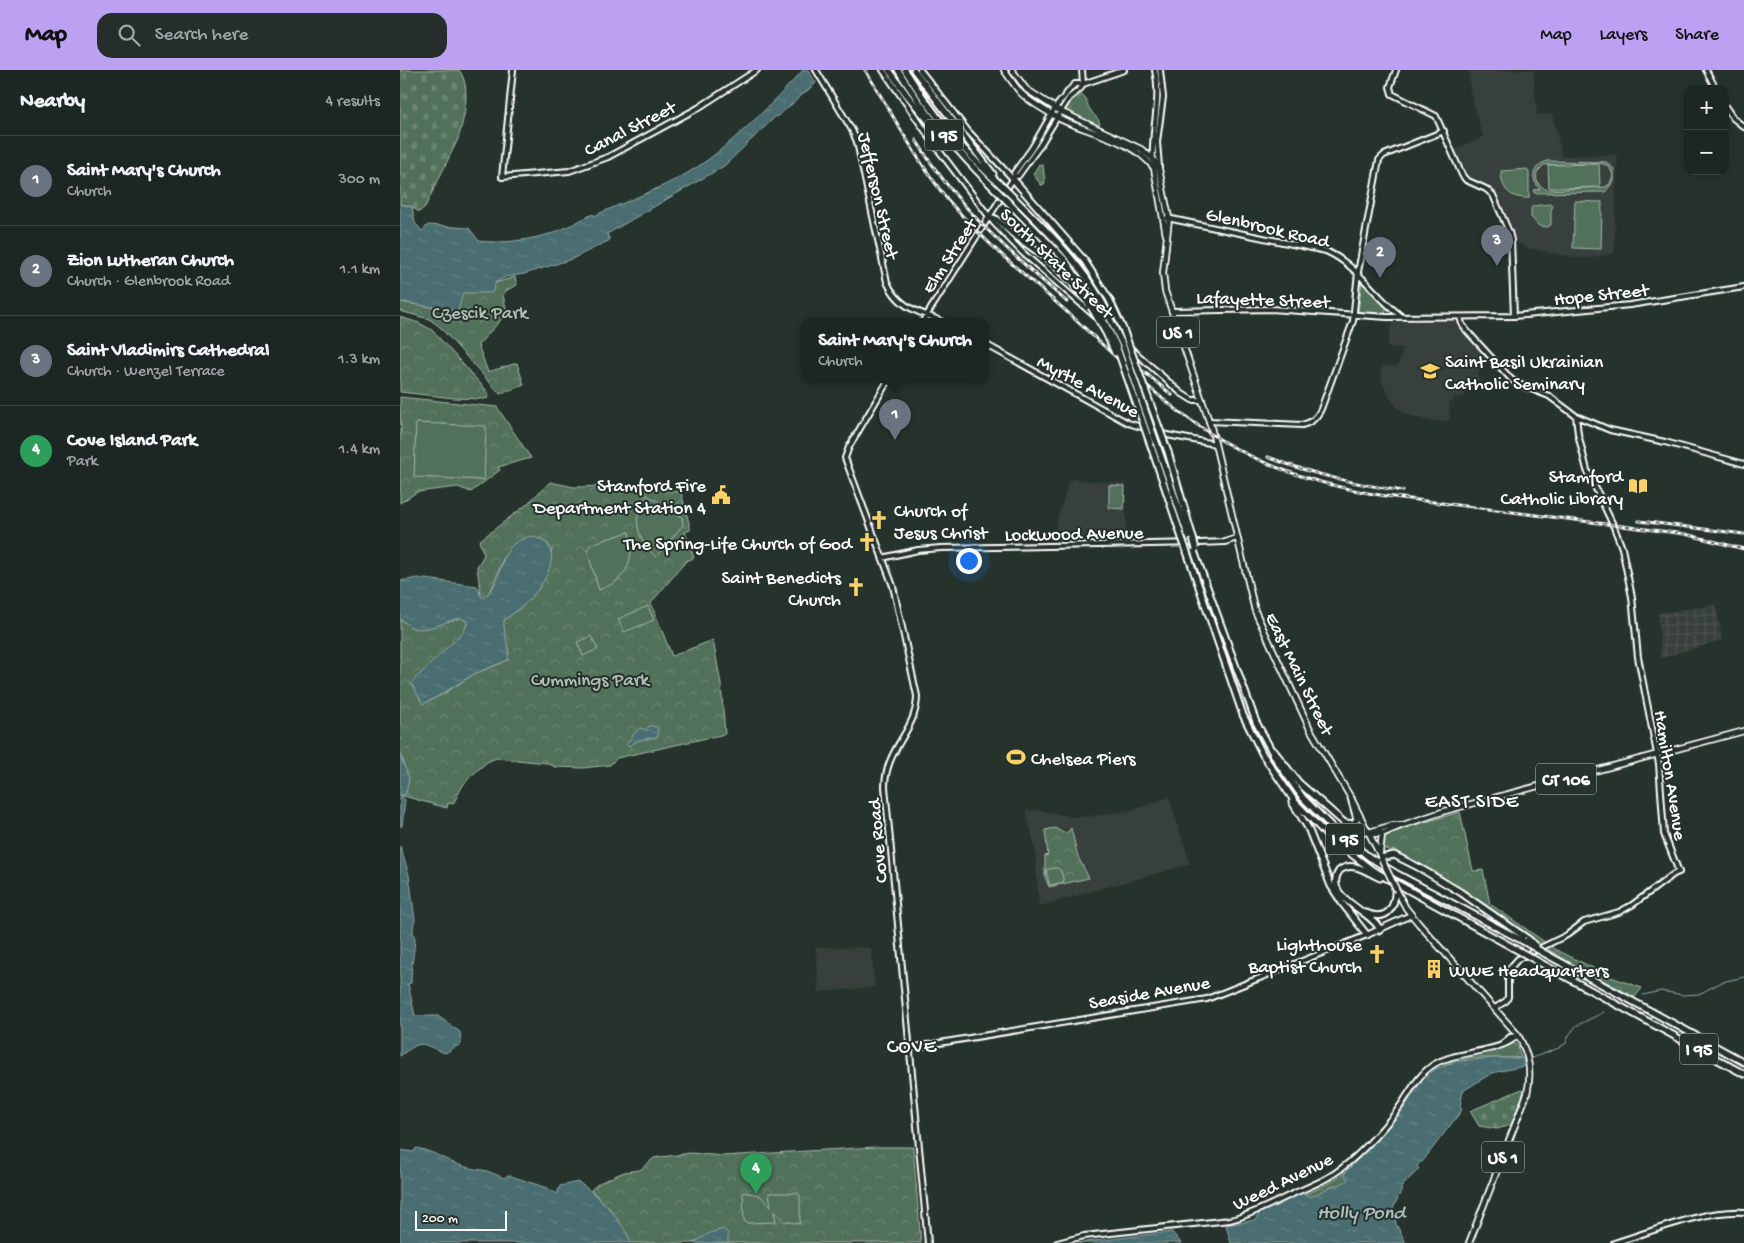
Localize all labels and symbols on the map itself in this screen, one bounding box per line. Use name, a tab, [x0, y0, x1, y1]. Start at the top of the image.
street label: Canal Street	[581, 96, 682, 163]
road number: I 95	[925, 120, 963, 150]
street label: Jefferson Street	[851, 130, 903, 263]
street label: South State Street	[994, 204, 1119, 326]
street label: Glenbrook Road	[1203, 204, 1333, 255]
street label: Elm Street	[918, 213, 985, 299]
pin: 3	[1481, 225, 1513, 266]
pin: 2	[1364, 237, 1396, 278]
street label: Hope Street	[1553, 280, 1652, 313]
street label: Lafayette Street	[1196, 288, 1332, 315]
park label: Czescik Park	[432, 303, 529, 326]
road number: US 1	[1157, 316, 1199, 348]
street label: Myrtle Avenue	[1032, 351, 1143, 425]
place label: Saint Basil Ukrainian Catholic Seminary	[1445, 352, 1603, 397]
school or university icon: Saint Basil Ukrainian Catholic Seminary	[1419, 360, 1441, 382]
pin: 1	[879, 399, 911, 440]
place label: Stamford Catholic Library	[1501, 467, 1625, 512]
library icon: Stamford Catholic Library	[1627, 475, 1649, 497]
place label: Stamford Fire Department Station 4	[531, 476, 706, 521]
public building icon: Stamford Fire Department Station 4	[710, 484, 732, 506]
place label: Church of Jesus Christ	[894, 501, 990, 546]
church icon: Church of Jesus Christ	[868, 509, 890, 531]
street label: Lockwood Avenue	[1004, 523, 1144, 548]
church icon: The Spring-Life Church of God	[856, 531, 878, 553]
place label: The Spring-Life Church of God	[623, 534, 854, 557]
your location	[956, 548, 982, 574]
place label: Saint Benedicts Church	[721, 568, 842, 613]
church icon: Saint Benedicts Church	[845, 576, 867, 598]
street label: East Main Street	[1258, 609, 1338, 742]
park label: Cummings Park	[531, 670, 650, 693]
street label: Hamilton Avenue	[1647, 709, 1690, 842]
sports icon: Chelsea Piers	[1005, 746, 1027, 768]
place label: Chelsea Piers	[1031, 749, 1136, 772]
road number: CT 106	[1536, 764, 1596, 794]
district label: EAST SIDE	[1425, 792, 1520, 815]
street label: Cove Road	[864, 796, 895, 884]
road number: I 95	[1326, 824, 1364, 854]
place label: Lighthouse Baptist Church	[1247, 935, 1362, 980]
church icon: Lighthouse Baptist Church	[1366, 943, 1388, 965]
building icon: WWE Headquarters	[1423, 958, 1445, 980]
place label: WWE Headquarters	[1449, 961, 1610, 984]
street label: Seaside Avenue	[1087, 972, 1212, 1016]
road number: I 95	[1680, 1034, 1718, 1064]
district label: COVE	[887, 1037, 938, 1060]
road number: US 1	[1482, 1142, 1524, 1172]
street label: Weed Avenue	[1230, 1149, 1338, 1217]
pin: 4	[740, 1153, 772, 1194]
water label: Holly Pond	[1317, 1203, 1407, 1226]
scale bar	[415, 1208, 508, 1231]

